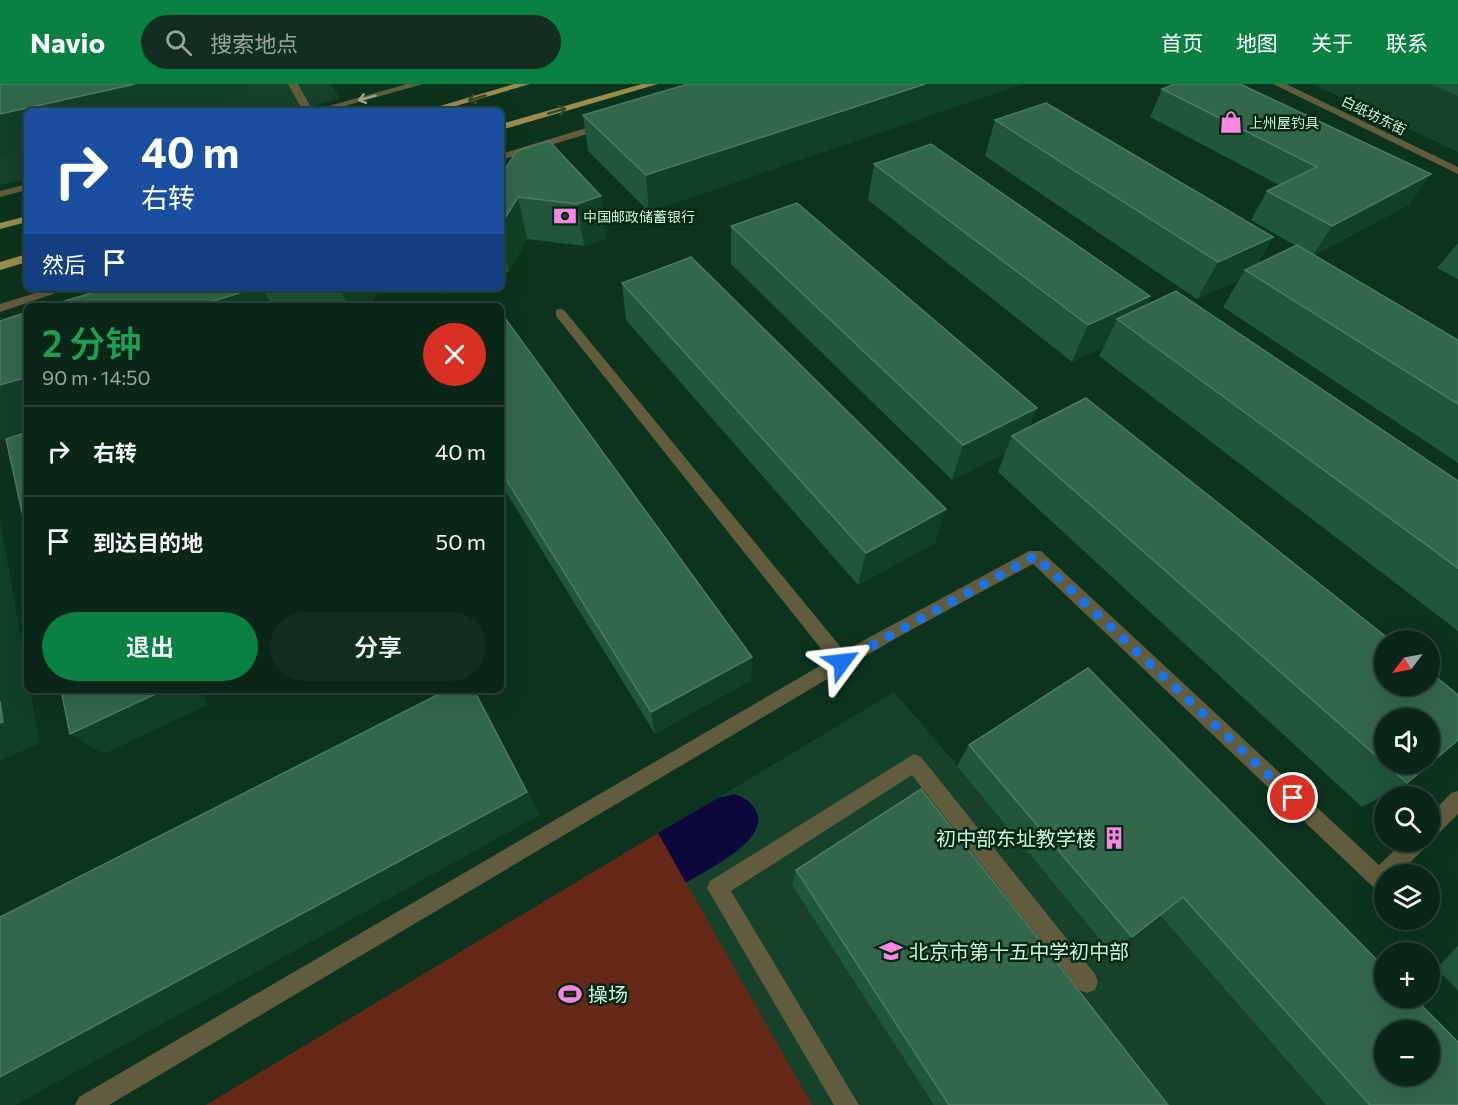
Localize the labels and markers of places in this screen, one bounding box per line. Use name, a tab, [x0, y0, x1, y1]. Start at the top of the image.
shop icon: 上州屋钓具	[1218, 109, 1244, 135]
place label: 上州屋钓具	[1249, 114, 1319, 131]
bank icon: 中国邮政储蓄银行	[552, 203, 578, 229]
place label: 中国邮政储蓄银行	[583, 208, 695, 225]
pin	[1267, 772, 1318, 823]
building icon: 初中部东址教学楼	[1101, 825, 1127, 851]
place label: 初中部东址教学楼	[936, 826, 1096, 850]
school or university icon: 北京市第十五中学初中部	[878, 938, 904, 964]
place label: 北京市第十五中学初中部	[909, 939, 1129, 963]
sports icon: 操场	[557, 981, 583, 1007]
place label: 操场	[588, 982, 628, 1006]

